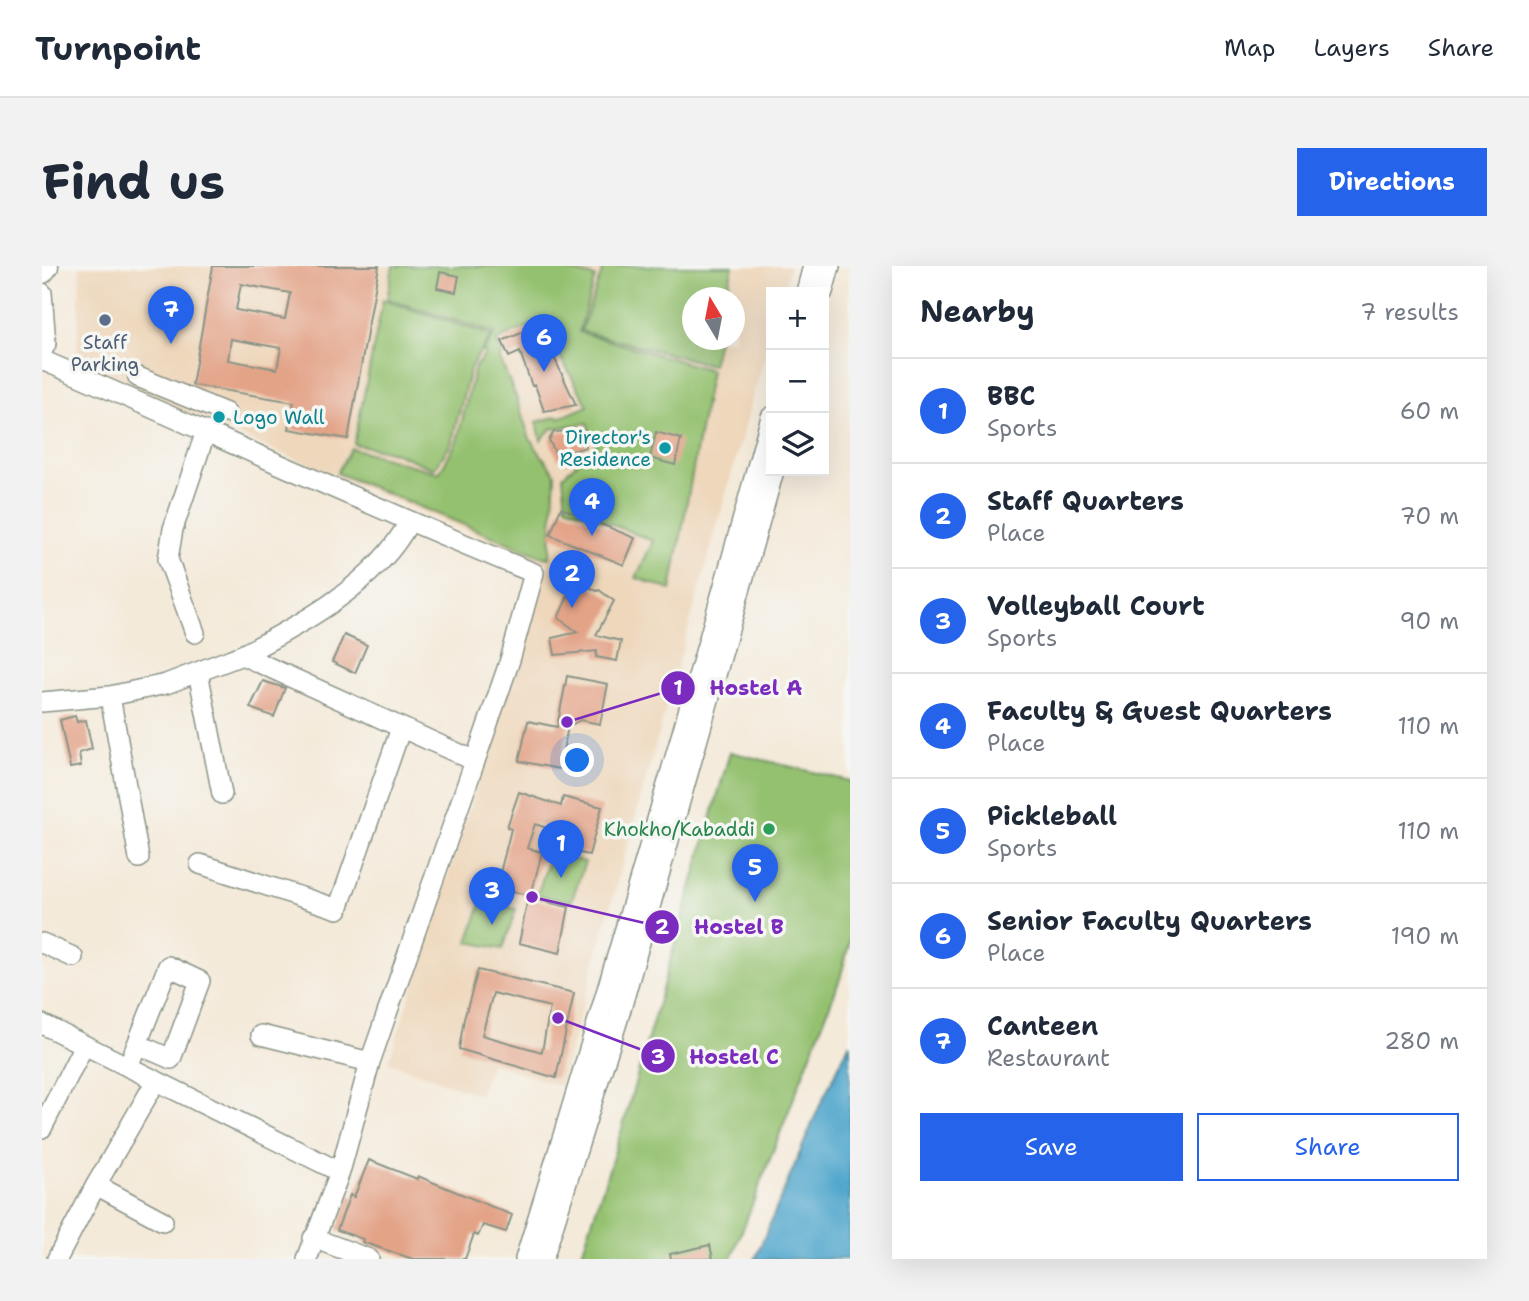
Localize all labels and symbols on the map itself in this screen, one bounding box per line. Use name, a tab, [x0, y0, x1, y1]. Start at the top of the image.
pin: 7	[148, 286, 194, 344]
north arrow	[682, 287, 745, 350]
marker: Staff Parking	[97, 312, 113, 328]
pin: 6	[521, 314, 567, 372]
place label: Staff Parking	[71, 330, 139, 377]
place label: Logo Wall	[233, 405, 325, 430]
marker: Logo Wall	[211, 409, 227, 425]
place label: Director's Residence	[560, 425, 651, 472]
marker: Director's Residence	[657, 440, 673, 456]
pin: 4	[569, 478, 615, 536]
pin: 2	[549, 550, 595, 608]
callout: Hostel A	[660, 667, 816, 709]
text: 1	[673, 674, 683, 702]
text: Hostel A	[710, 674, 802, 702]
your location	[560, 743, 594, 777]
place label: Khokho/Kabaddi	[604, 817, 755, 842]
pin: 1	[538, 820, 584, 878]
marker: Khokho/Kabaddi	[761, 821, 777, 837]
pin: 5	[732, 844, 778, 902]
pin: 3	[469, 867, 515, 925]
callout: Hostel B	[645, 906, 798, 948]
text: 2	[655, 913, 670, 941]
text: Hostel B	[694, 913, 784, 941]
callout: Hostel C	[640, 1035, 793, 1077]
text: 3	[651, 1043, 665, 1071]
text: Hostel C	[689, 1043, 779, 1071]

